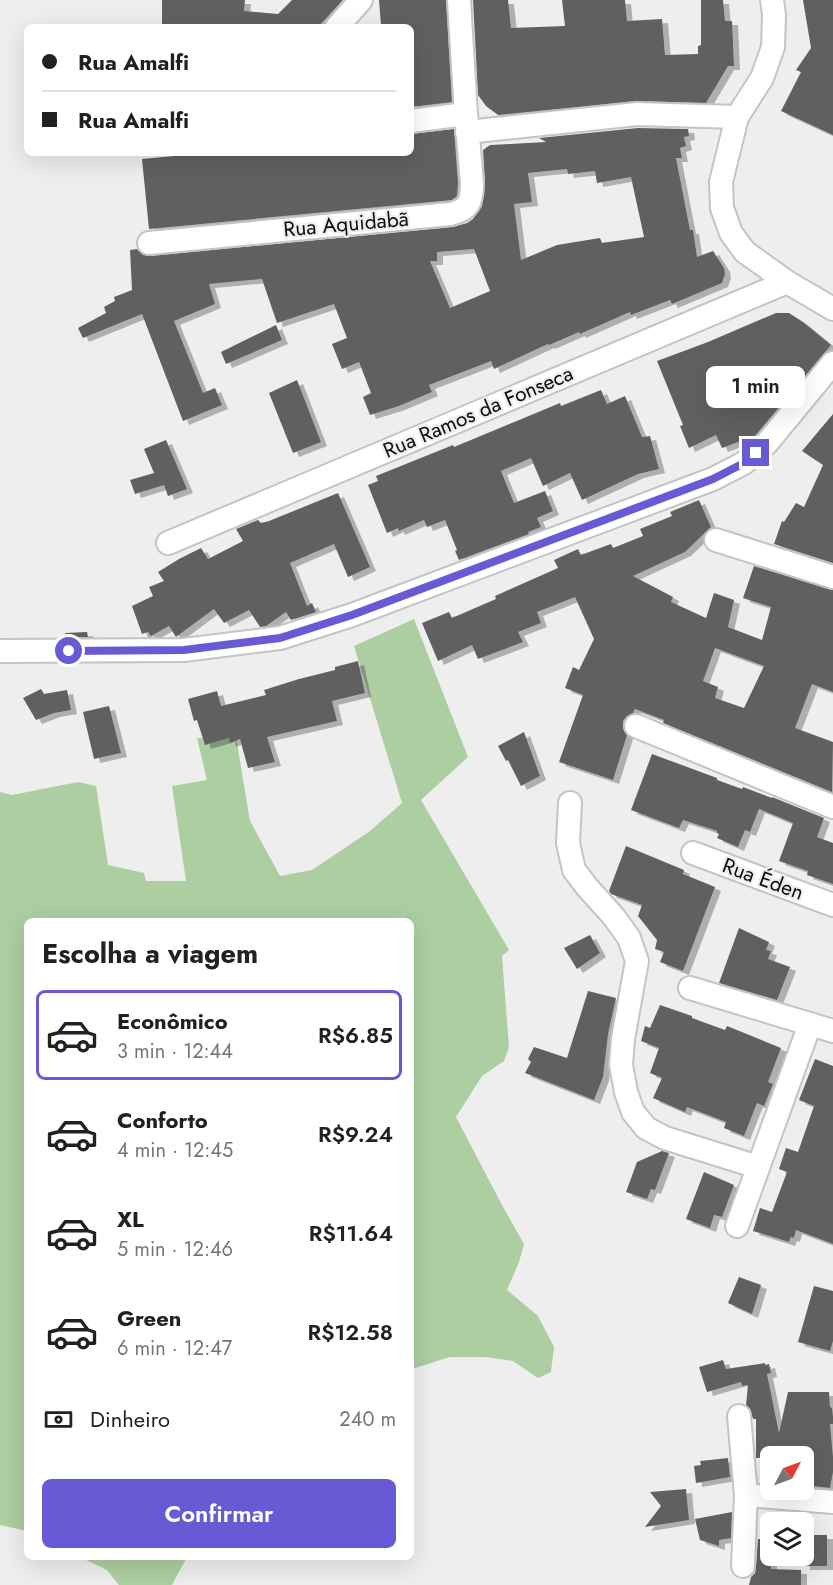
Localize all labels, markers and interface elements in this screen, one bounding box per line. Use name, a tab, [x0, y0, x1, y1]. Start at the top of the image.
text: Rua Amalfi	[78, 46, 189, 78]
text: Rua Amalfi	[78, 104, 189, 136]
street label: Rua Aquidabã	[282, 204, 410, 244]
street label: Rua Ramos da Fonseca	[378, 358, 578, 466]
callout: 1 min	[706, 366, 806, 408]
text: 1 min	[731, 372, 780, 401]
route end	[742, 439, 769, 466]
route start	[55, 637, 82, 664]
street label: Rua Éden	[718, 850, 808, 908]
text: Escolha a viagem	[42, 934, 258, 973]
text: Econômico	[117, 1005, 228, 1037]
icon: car	[45, 1008, 99, 1062]
text: R$6.85	[318, 1019, 393, 1051]
text: 3 min · 12:44	[117, 1037, 233, 1066]
text: Conforto	[117, 1104, 208, 1136]
icon: car	[45, 1107, 99, 1161]
text: R$9.24	[318, 1118, 393, 1150]
text: 4 min · 12:45	[117, 1136, 233, 1165]
text: XL	[117, 1203, 144, 1235]
icon: car	[45, 1206, 99, 1260]
text: R$11.64	[309, 1217, 393, 1249]
text: 5 min · 12:46	[117, 1235, 233, 1264]
text: Green	[117, 1302, 181, 1334]
icon: car	[45, 1305, 99, 1359]
text: R$12.58	[308, 1316, 393, 1348]
text: 6 min · 12:47	[117, 1334, 232, 1363]
icon: cash	[42, 1403, 75, 1436]
text: Dinheiro	[90, 1403, 170, 1435]
text: 240 m	[339, 1405, 396, 1434]
north arrow	[760, 1446, 814, 1500]
map controls	[760, 1446, 814, 1566]
button: Confirmar	[42, 1479, 396, 1548]
button: layers	[760, 1512, 814, 1566]

